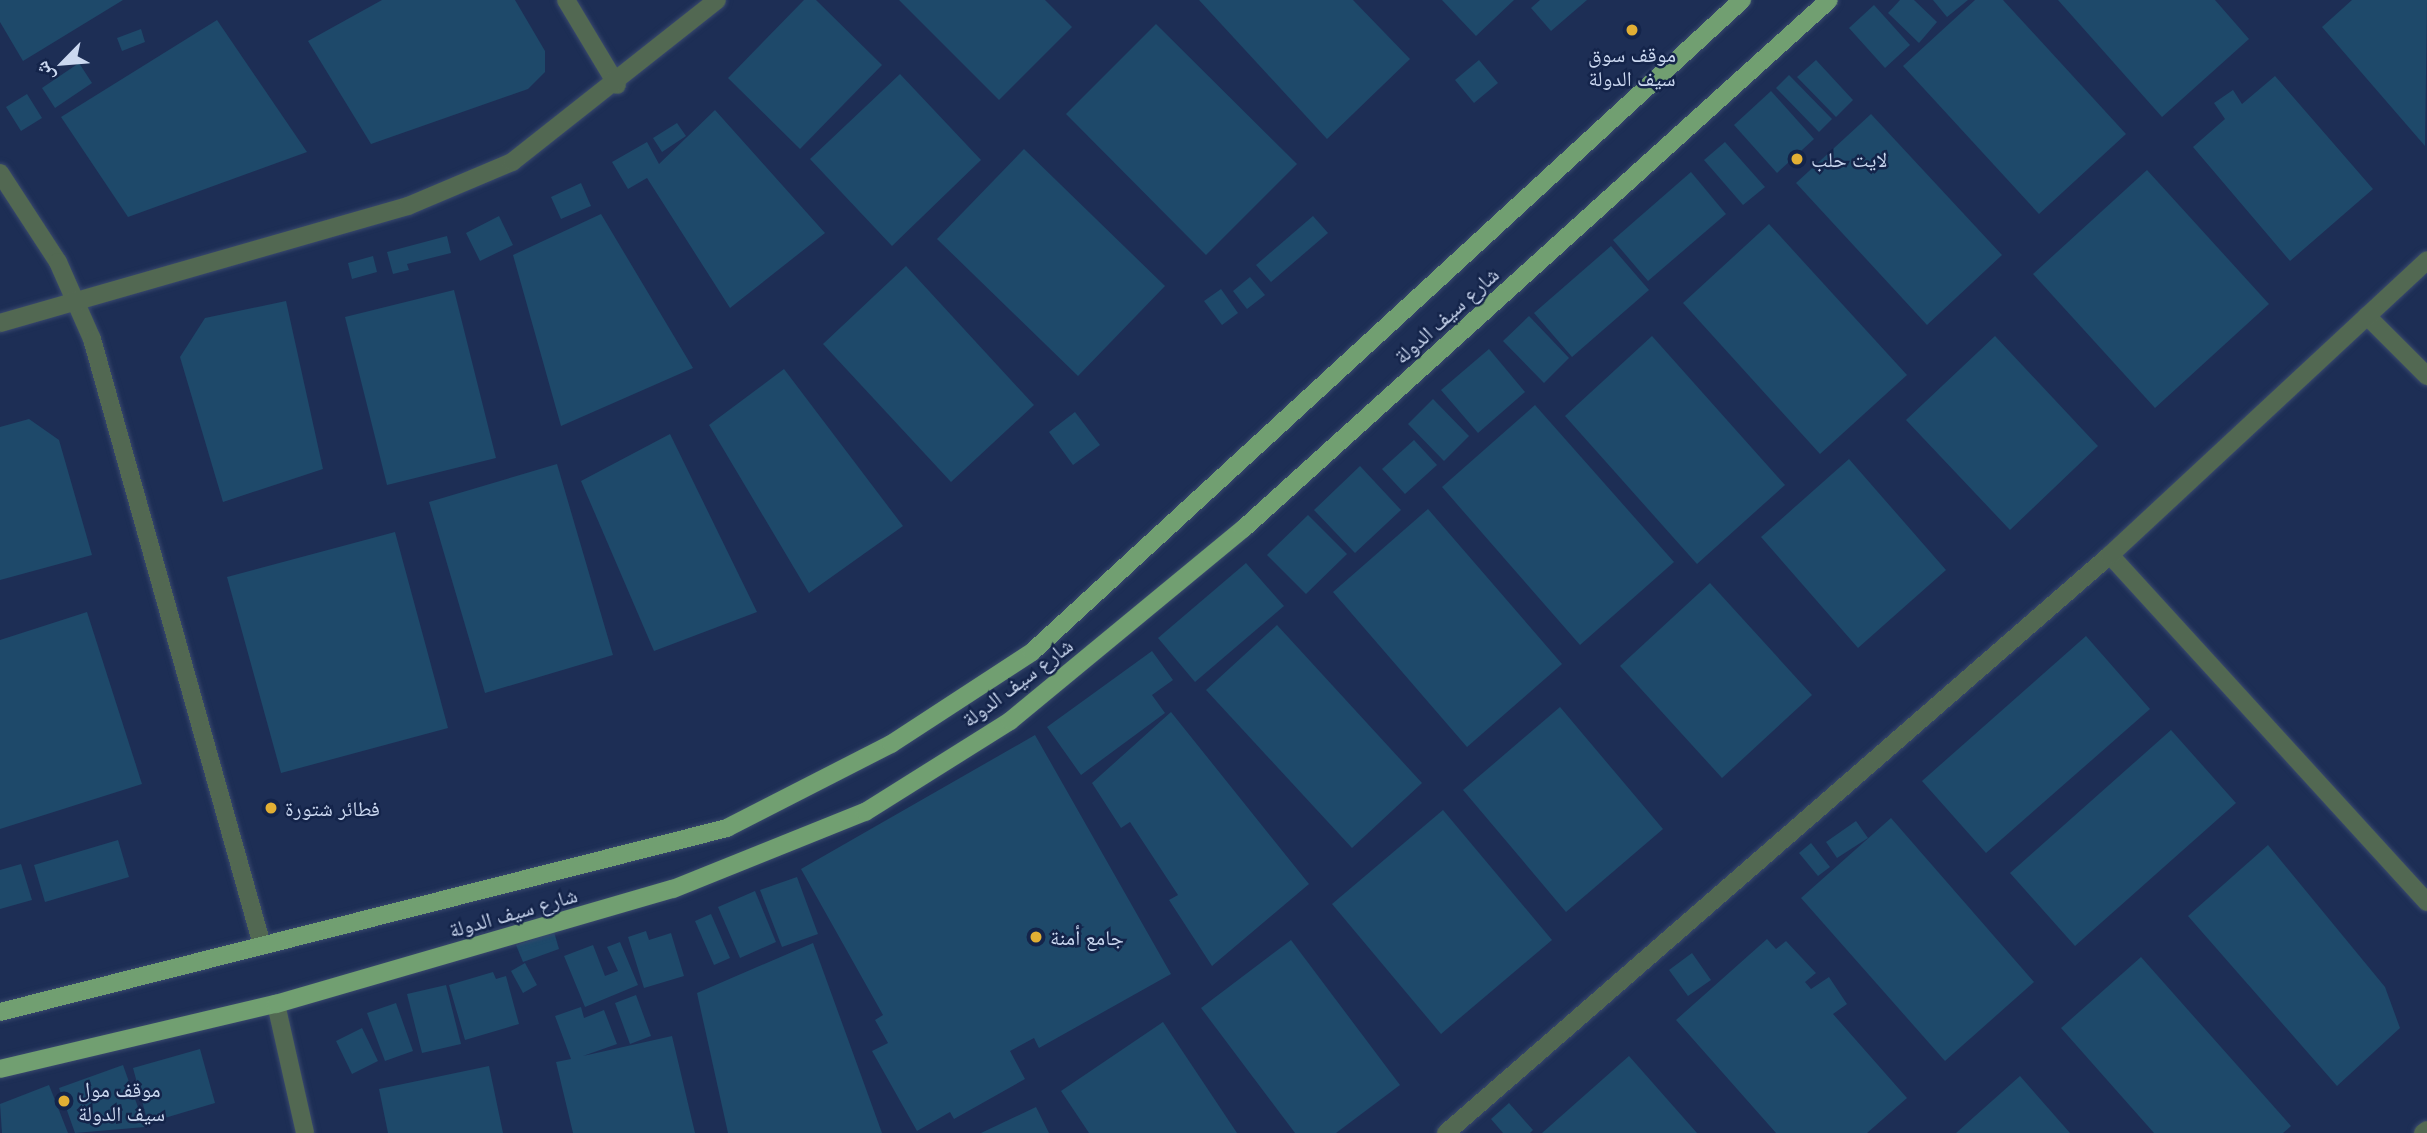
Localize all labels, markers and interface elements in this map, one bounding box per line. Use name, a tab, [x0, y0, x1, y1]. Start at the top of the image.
marker: موقف سوق سيف الدولة	[1624, 22, 1640, 38]
north arrow	[28, 28, 98, 98]
place label: موقف سوق سيف الدولة	[1588, 41, 1676, 91]
text: ش	[29, 58, 58, 86]
place label: لايت حلب	[1811, 146, 1887, 172]
marker: لايت حلب	[1789, 151, 1805, 167]
street label: شارع سيف الدولة	[1388, 261, 1504, 369]
street label: شارع سيف الدولة	[957, 632, 1077, 732]
place label: فطائر شتورة	[285, 795, 380, 821]
marker: فطائر شتورة	[263, 800, 279, 816]
street label: شارع سيف الدولة	[446, 882, 580, 942]
place label: جامع أمنة	[1050, 924, 1124, 950]
marker: جامع أمنة	[1028, 929, 1044, 945]
place label: موقف مول سيف الدولة	[78, 1076, 165, 1126]
marker: موقف مول سيف الدولة	[56, 1093, 72, 1109]

